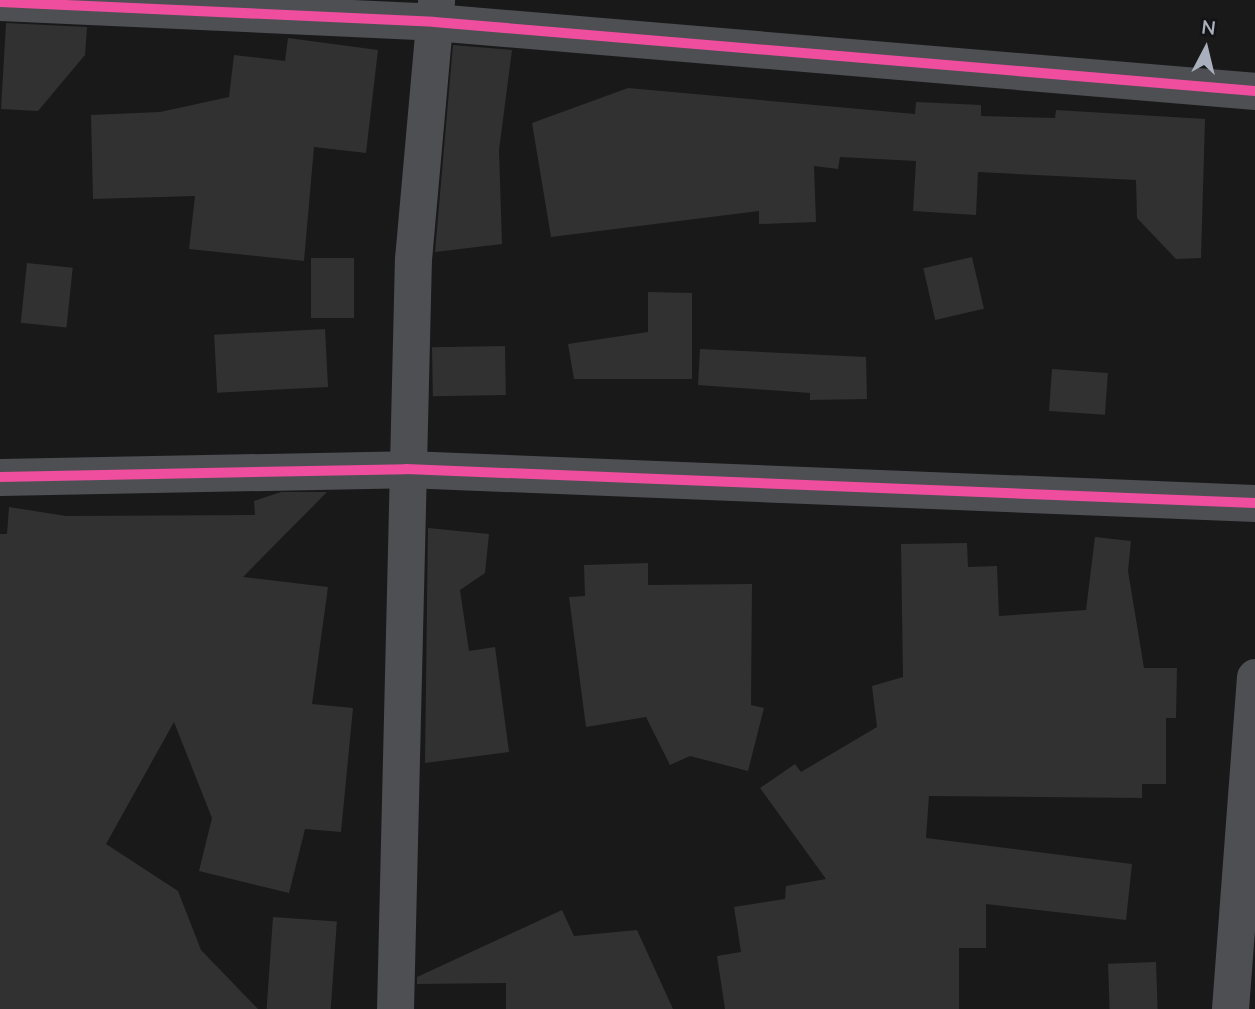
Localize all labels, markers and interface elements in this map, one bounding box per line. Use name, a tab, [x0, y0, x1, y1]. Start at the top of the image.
north arrow	[1171, 14, 1241, 84]
text: N	[1200, 14, 1217, 42]

